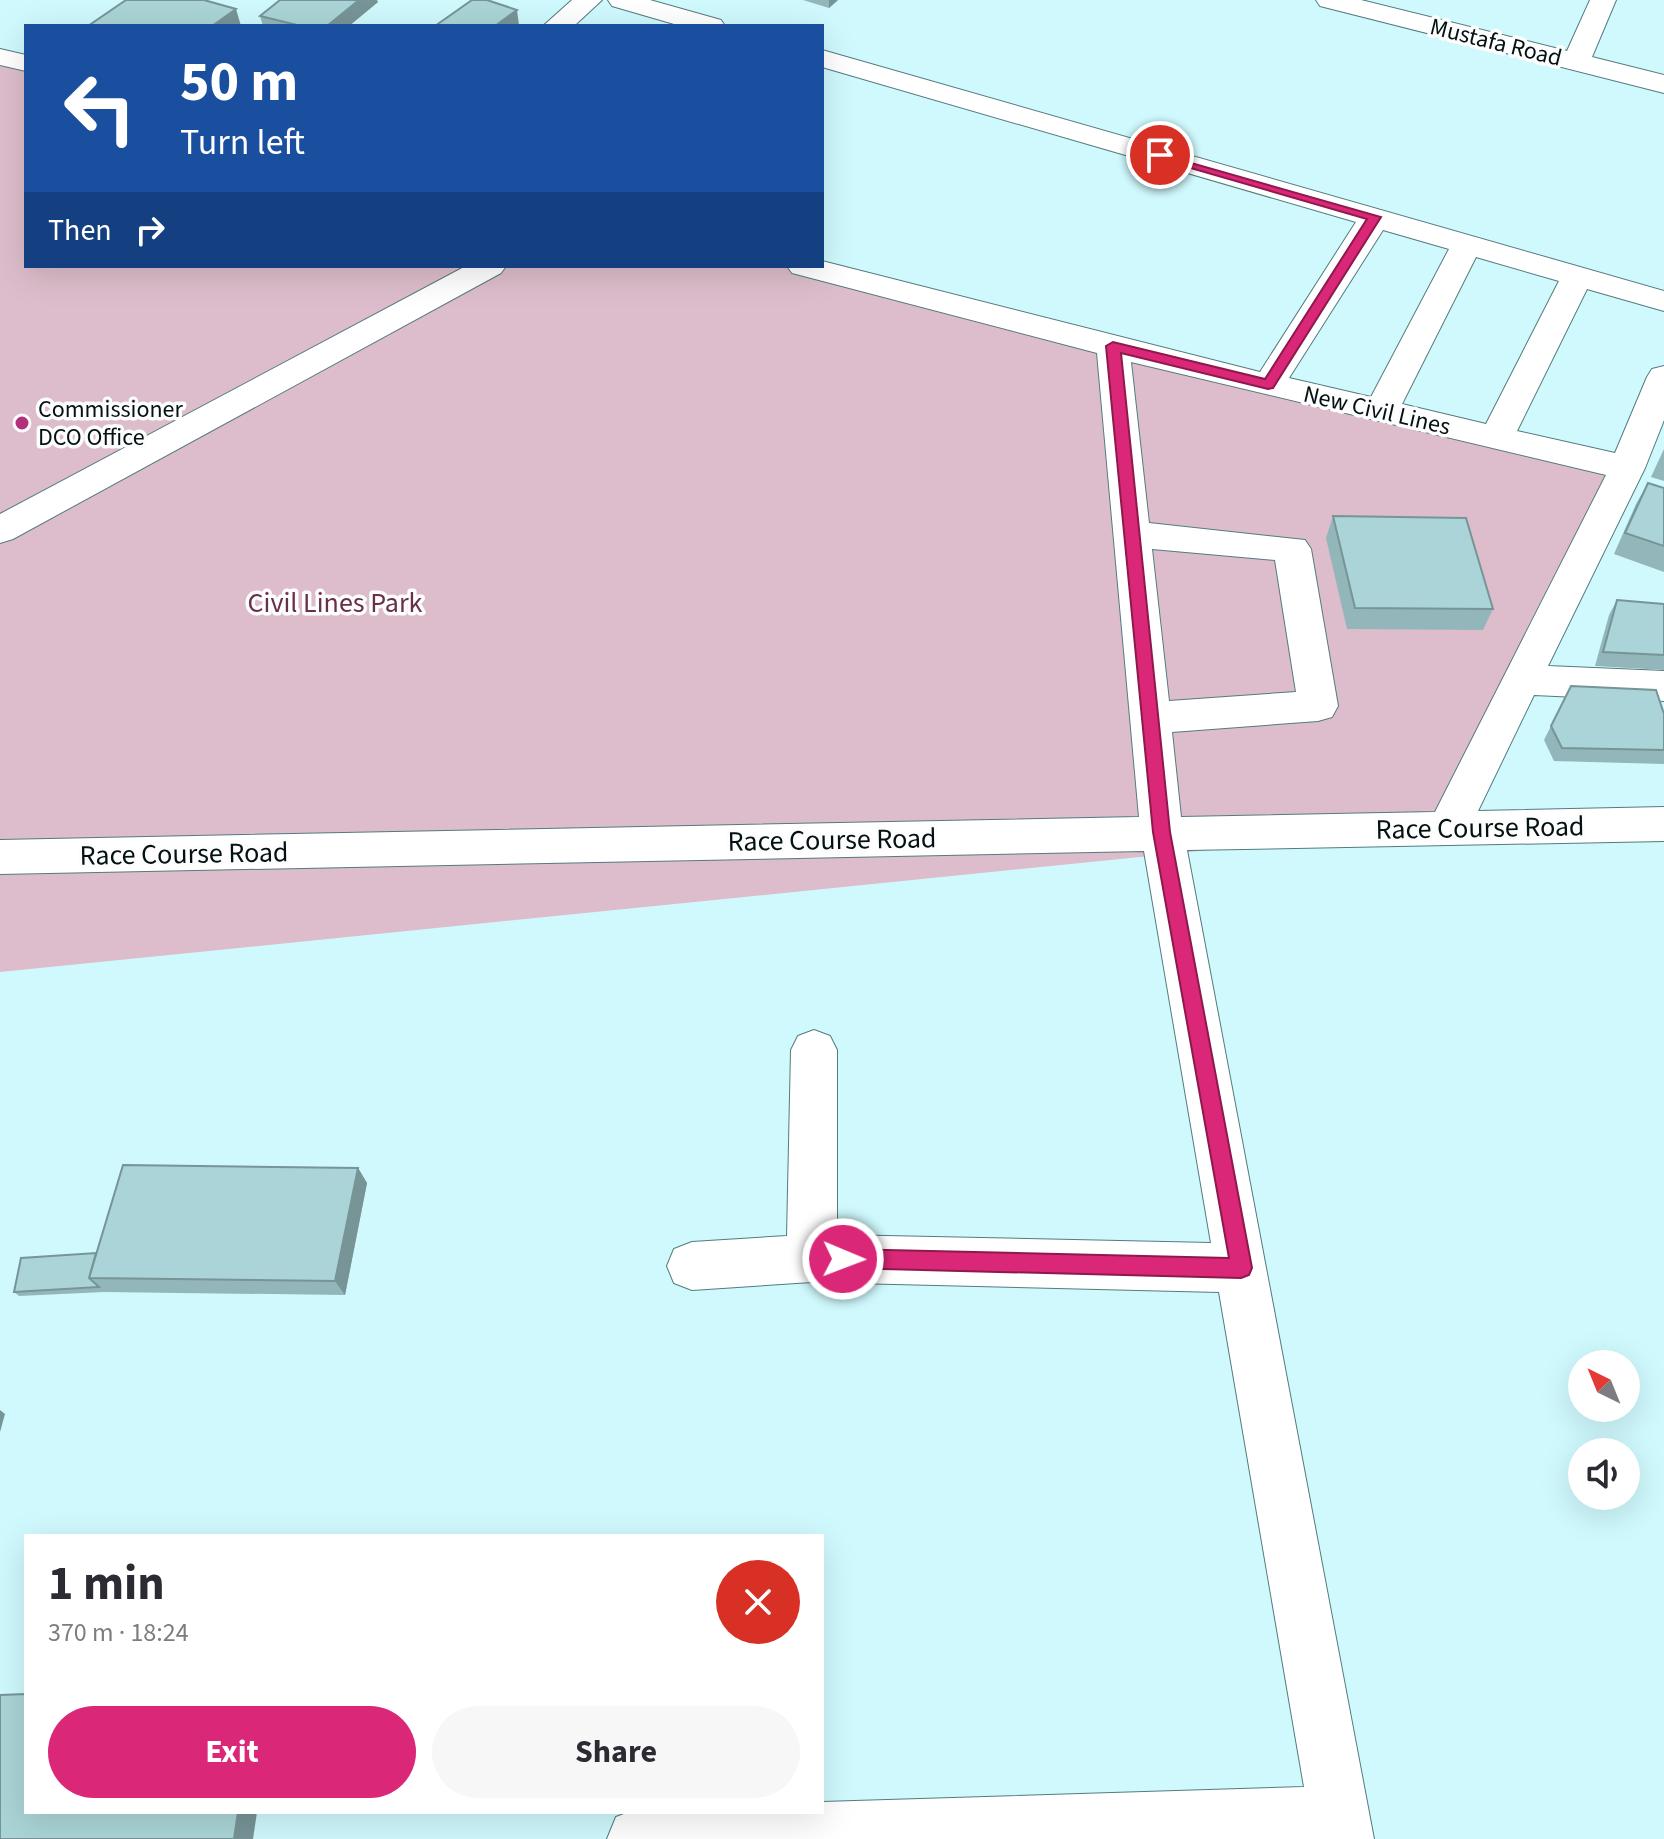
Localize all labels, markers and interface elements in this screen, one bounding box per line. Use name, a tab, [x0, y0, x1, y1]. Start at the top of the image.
street label: Mustafa Road	[1426, 9, 1565, 76]
text: 50 m	[180, 43, 298, 122]
icon: left	[48, 56, 152, 160]
text: Turn left	[180, 117, 305, 168]
pin	[1126, 121, 1194, 189]
icon: arrive	[1138, 133, 1182, 177]
icon: right	[128, 208, 172, 252]
text: Then	[48, 209, 112, 252]
street label: New Civil Lines	[1300, 377, 1454, 444]
place label: Commissioner DCO Office	[38, 392, 183, 455]
marker: Commissioner DCO Office	[13, 414, 31, 432]
park label: Civil Lines Park	[248, 583, 423, 623]
street label: Race Course Road	[1375, 806, 1585, 850]
street label: Race Course Road	[727, 818, 937, 862]
street label: Race Course Road	[79, 832, 289, 876]
position arrow	[801, 1217, 885, 1301]
north arrow	[1568, 1350, 1640, 1422]
map controls	[1568, 1350, 1640, 1510]
button: sound	[1568, 1438, 1640, 1510]
text: 1 min	[48, 1550, 165, 1618]
button: close	[716, 1560, 800, 1644]
text: 370 m · 18:24	[48, 1614, 189, 1651]
button: Exit	[48, 1706, 416, 1798]
button: Share	[432, 1706, 800, 1798]

